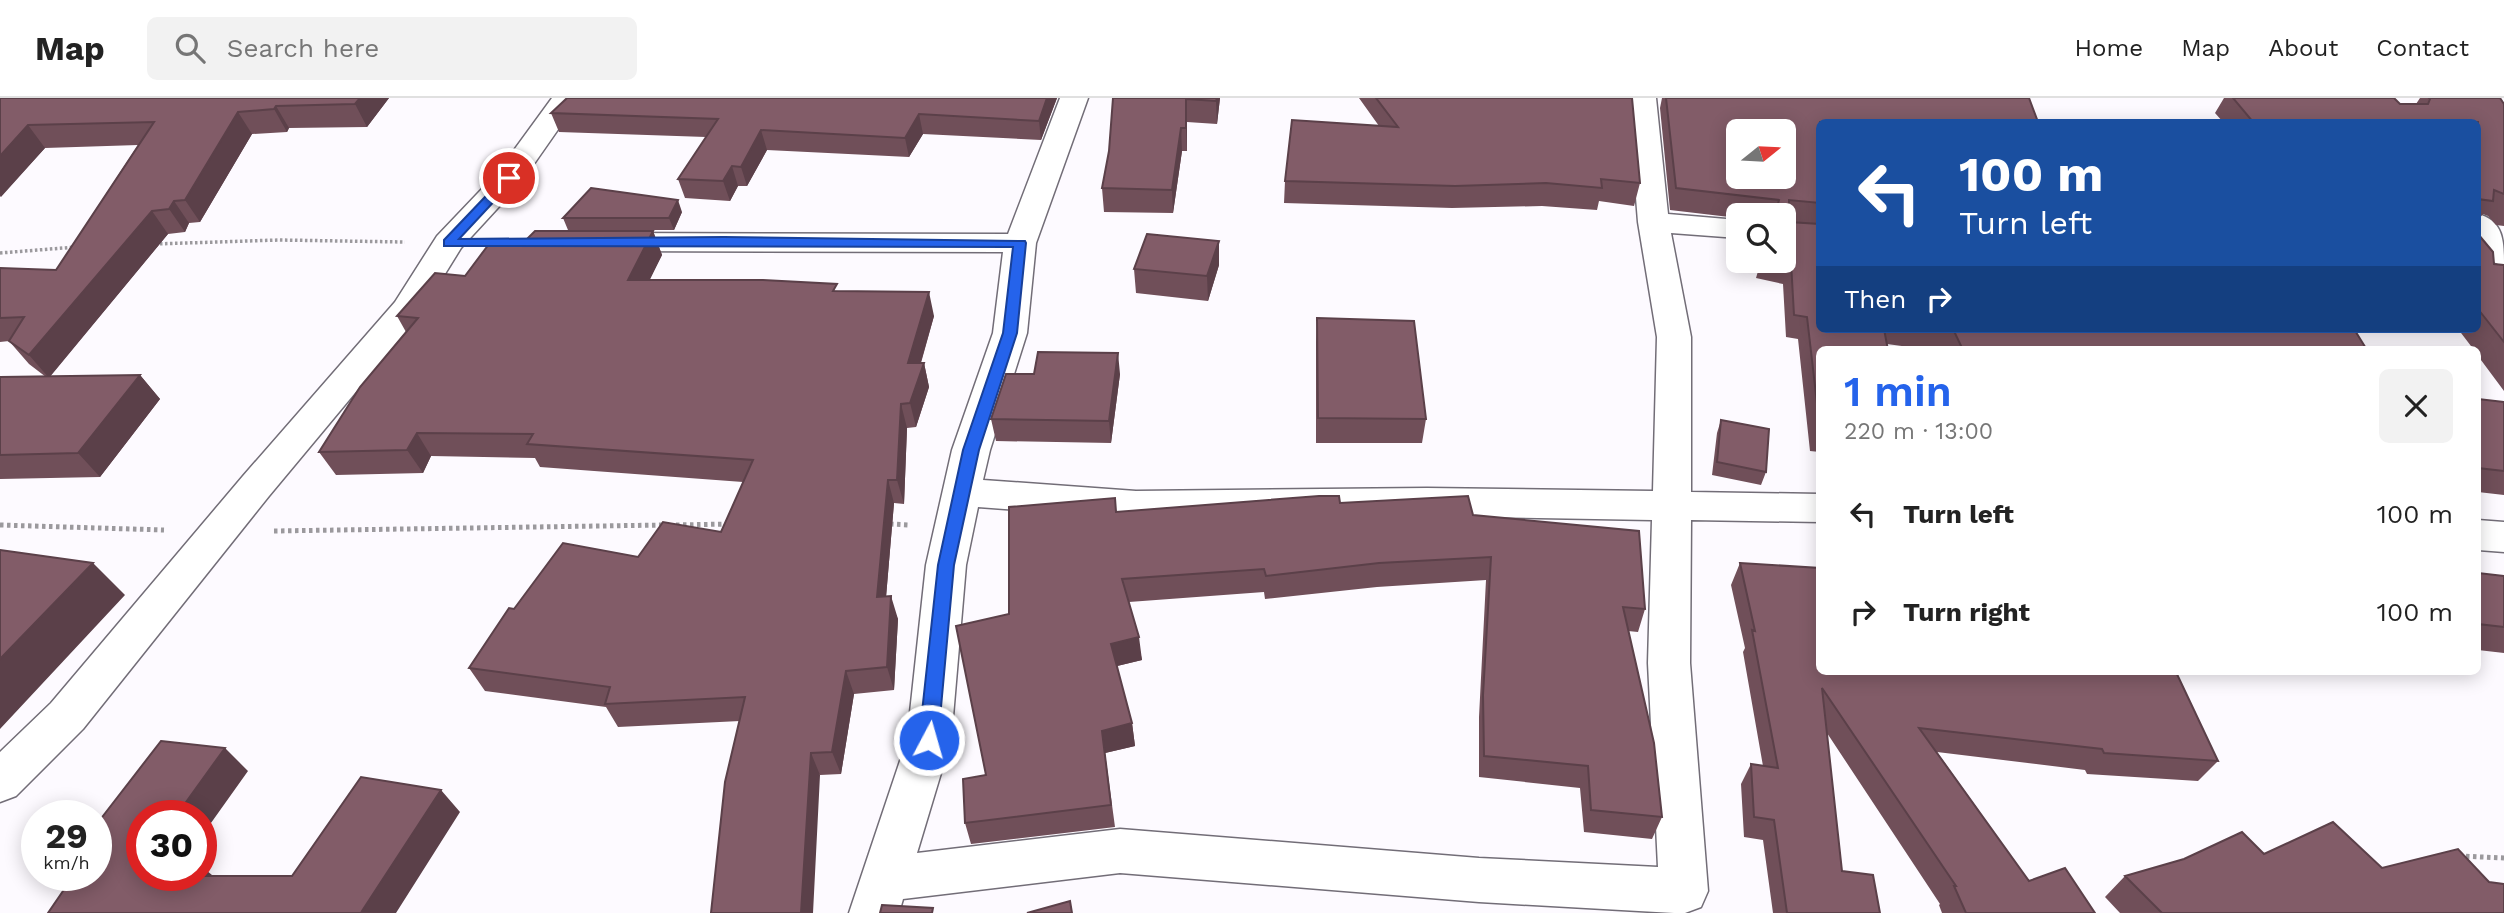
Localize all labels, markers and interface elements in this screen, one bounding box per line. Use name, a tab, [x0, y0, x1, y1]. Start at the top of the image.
search box	[147, 17, 637, 80]
text: Map	[35, 29, 105, 68]
icon: search	[171, 29, 209, 67]
text: Search here	[227, 33, 379, 63]
text: Home	[2075, 34, 2143, 62]
text: Map	[2181, 34, 2230, 62]
text: About	[2268, 34, 2338, 62]
text: Contact	[2376, 34, 2469, 62]
north arrow	[1726, 119, 1796, 189]
map controls	[1726, 119, 1796, 273]
text: 100 m	[1959, 145, 2103, 203]
icon: left	[1844, 147, 1935, 238]
pin	[479, 148, 539, 208]
icon: arrive	[490, 159, 528, 197]
button: search	[1726, 203, 1796, 273]
text: Turn left	[1959, 204, 2092, 242]
icon: right	[1920, 280, 1958, 318]
text: Then	[1844, 284, 1906, 314]
text: 1 min	[1844, 367, 1952, 416]
button: close	[2379, 369, 2453, 443]
text: 220 m · 13:00	[1844, 418, 1993, 445]
icon: left	[1844, 495, 1882, 533]
text: Turn left	[1903, 499, 2014, 529]
text: 100 m	[2377, 499, 2453, 529]
icon: right	[1844, 593, 1882, 631]
text: Turn right	[1903, 597, 2030, 627]
text: 100 m	[2377, 597, 2453, 627]
position arrow	[892, 703, 966, 777]
speed limit sign: 30	[126, 800, 217, 891]
text: 29	[45, 815, 88, 857]
text: km/h	[43, 852, 90, 873]

